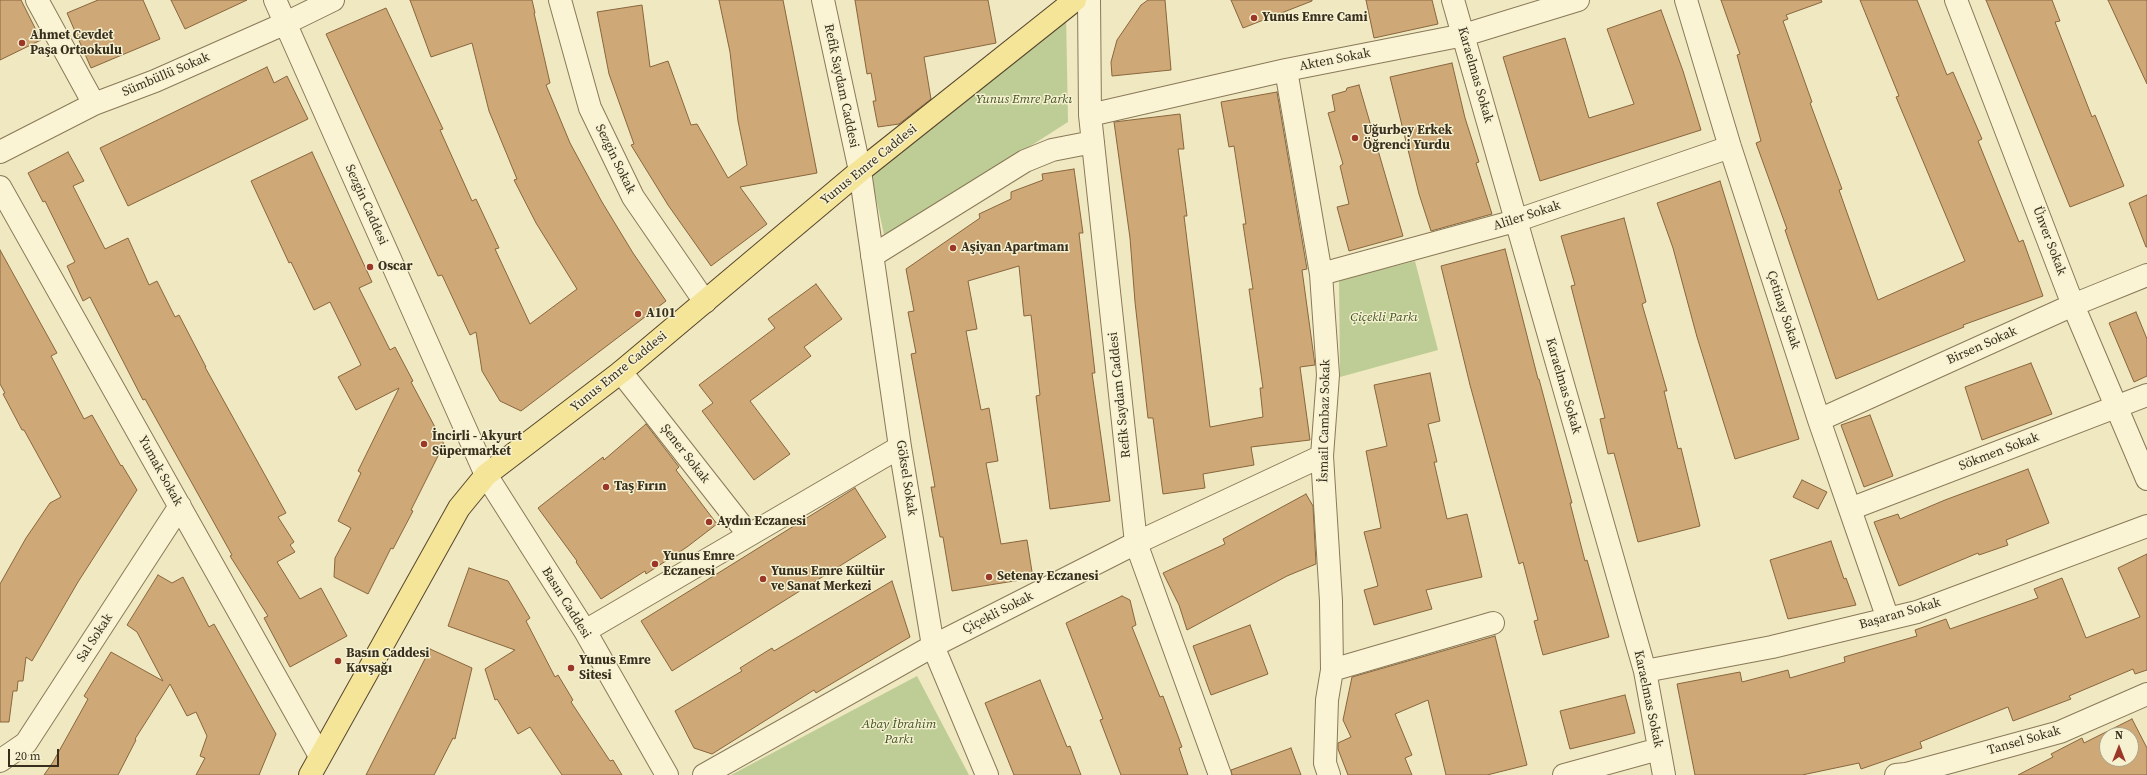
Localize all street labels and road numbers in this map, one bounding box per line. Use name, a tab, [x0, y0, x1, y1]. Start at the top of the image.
street label: Refik Saydam Caddesi	[820, 22, 862, 150]
street label: Karaelmas Sokak	[1454, 25, 1496, 125]
street label: Akten Sokak	[1298, 45, 1372, 75]
street label: Sümbüllü Sokak	[120, 50, 212, 100]
street label: Yunus Emre Caddesi	[818, 121, 920, 209]
street label: Sezgin Sokak	[591, 122, 639, 196]
street label: Sezgin Caddesi	[341, 162, 391, 248]
street label: Aliler Sokak	[1491, 198, 1563, 234]
street label: Ünver Sokak	[2029, 204, 2069, 278]
street label: Çetinay Sokak	[1763, 269, 1803, 351]
street label: Birsen Sokak	[1945, 324, 2019, 368]
street label: Yunus Emre Caddesi	[568, 328, 670, 416]
street label: Refik Saydam Caddesi	[1106, 331, 1134, 459]
street label: Karaelmas Sokak	[1542, 336, 1584, 436]
street label: İsmail Cambaz Sokak	[1316, 359, 1334, 483]
street label: Şener Sokak	[657, 421, 713, 487]
street label: Sökmen Sokak	[1957, 430, 2041, 474]
street label: Yumak Sokak	[134, 433, 186, 509]
street label: Göksel Sokak	[892, 439, 920, 517]
street label: Basın Caddesi	[538, 565, 594, 641]
street label: Çiçekli Sokak	[960, 589, 1036, 637]
street label: Başaran Sokak	[1857, 595, 1943, 633]
street label: Sal Sokak	[74, 611, 116, 665]
street label: Karaelmas Sokak	[1630, 649, 1666, 749]
street label: Tansel Sokak	[1986, 723, 2062, 759]

